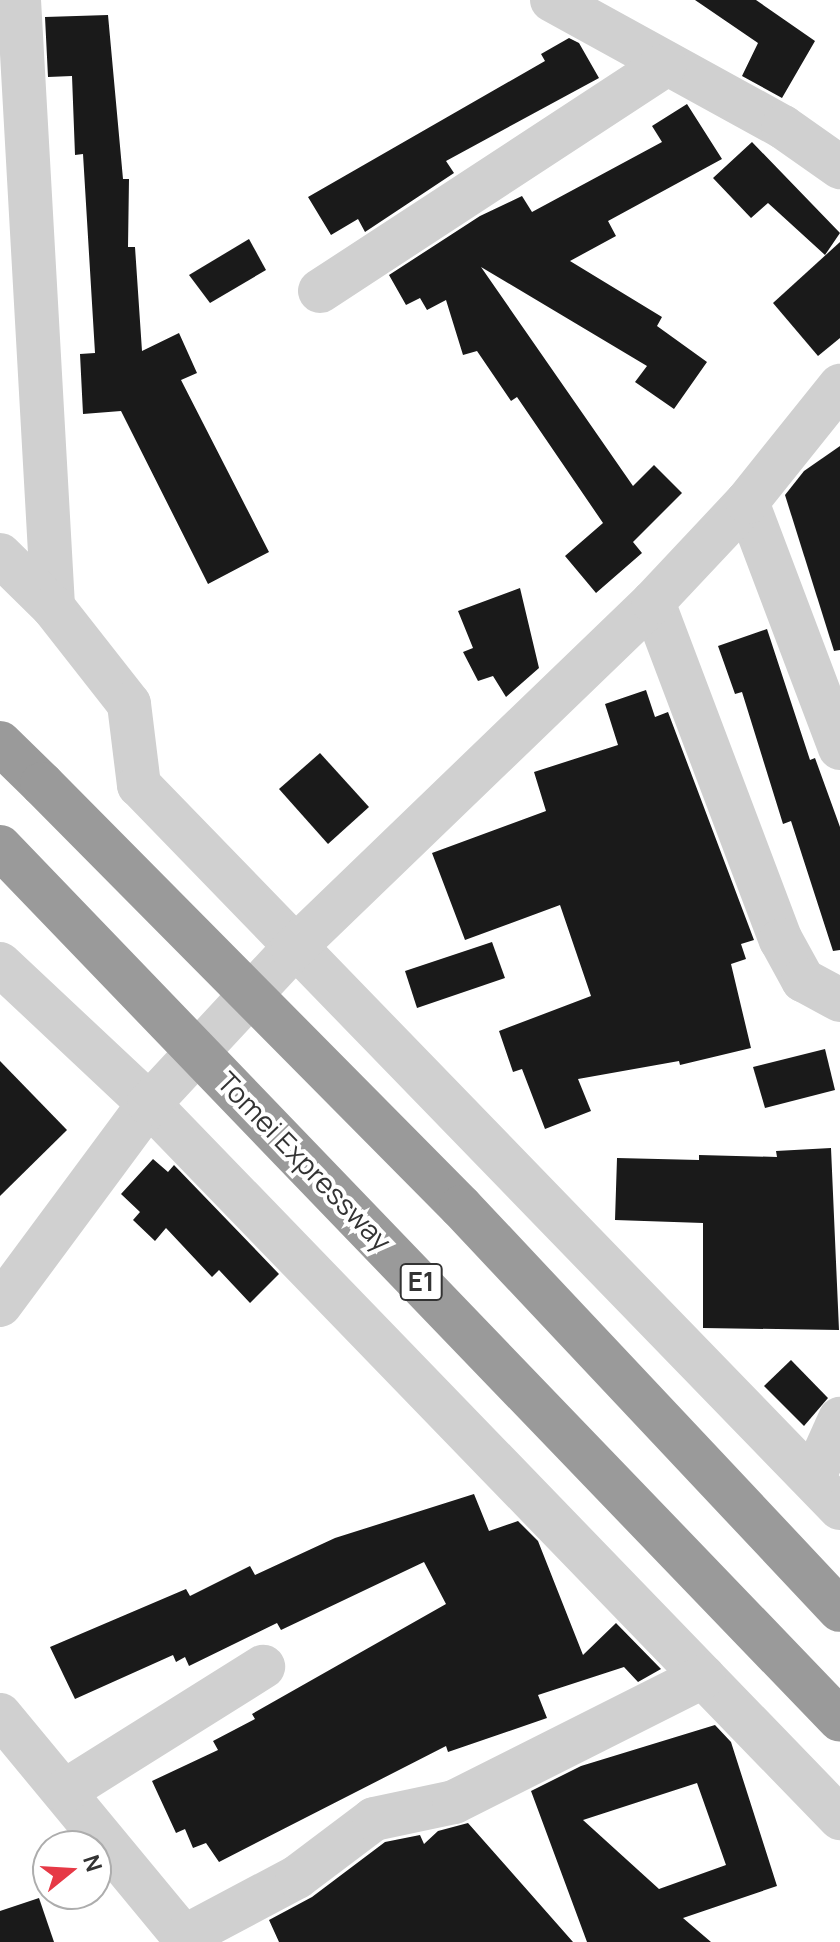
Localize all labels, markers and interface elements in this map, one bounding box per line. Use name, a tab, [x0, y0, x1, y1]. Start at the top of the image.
street label: Tomei Expressway	[211, 1065, 399, 1257]
road number: E1	[399, 1260, 443, 1304]
north arrow	[32, 1830, 112, 1910]
text: N	[76, 1851, 110, 1875]

